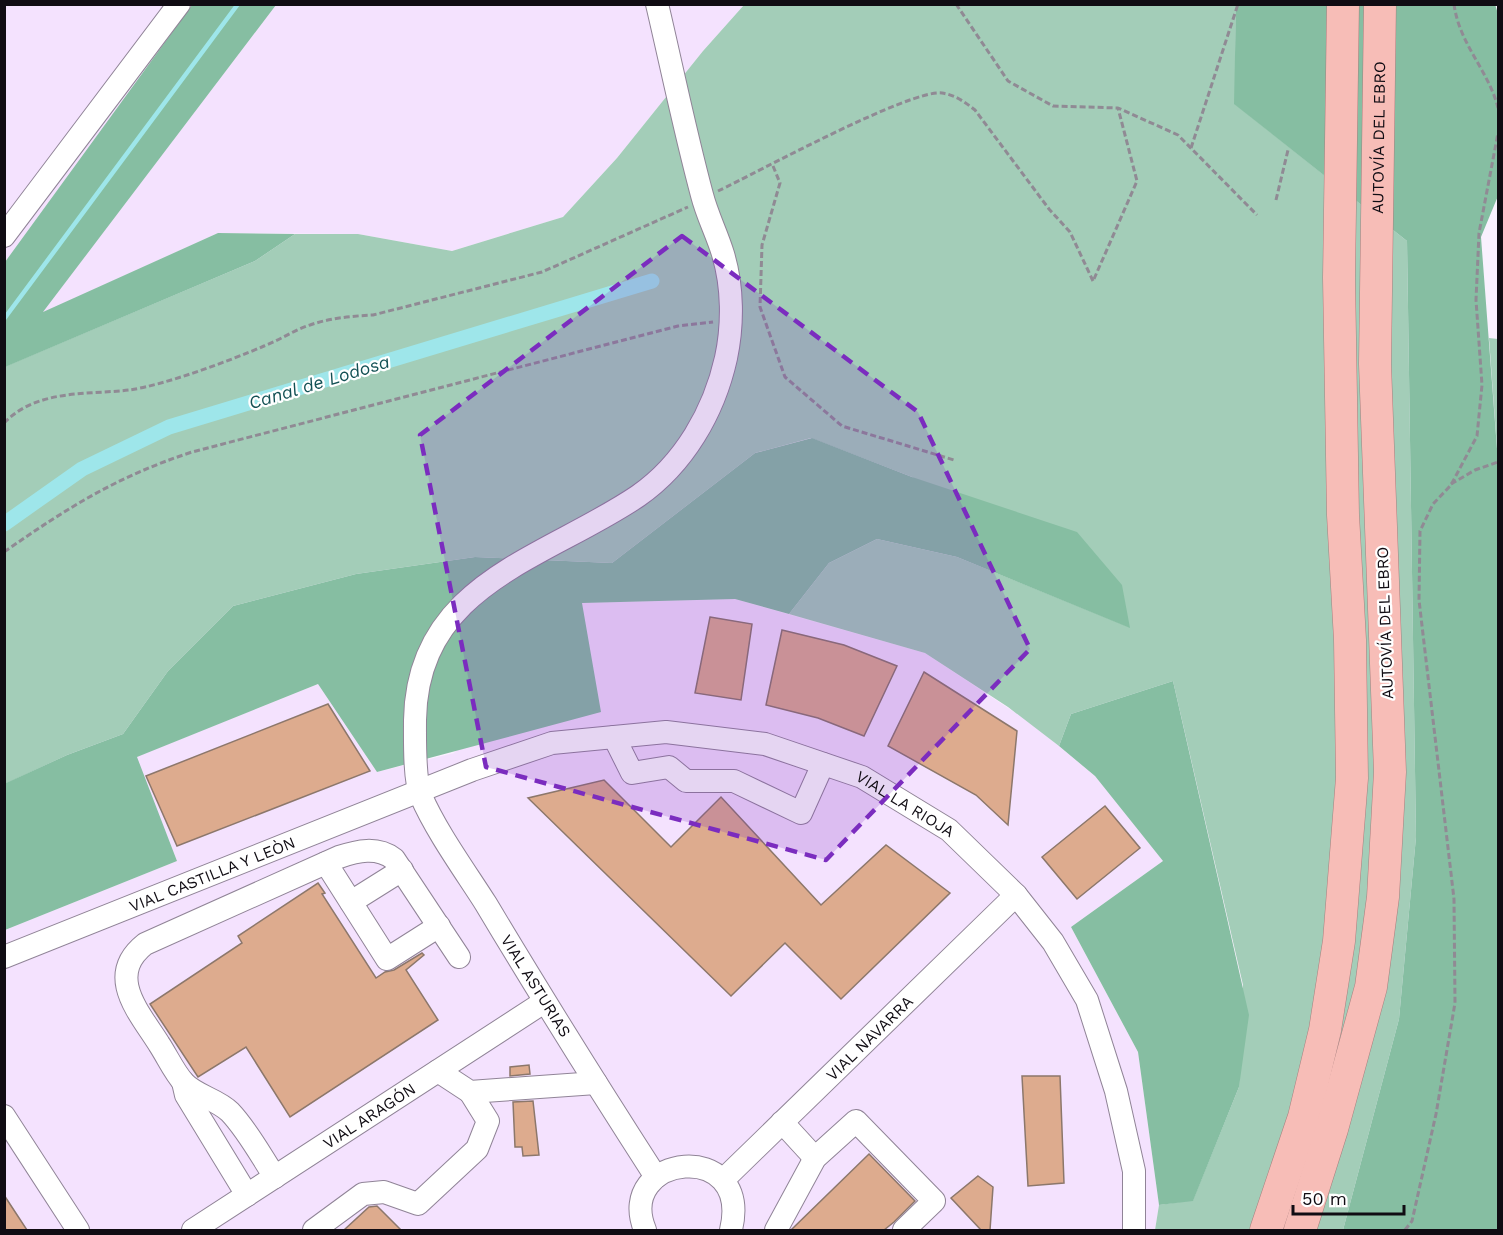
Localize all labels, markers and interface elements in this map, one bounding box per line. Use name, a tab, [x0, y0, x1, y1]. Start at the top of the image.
street label: AUTOVÍA DEL EBRO	[1368, 61, 1389, 214]
water label: Canal de Lodosa	[246, 351, 392, 413]
street label: AUTOVÍA DEL EBRO	[1373, 546, 1397, 700]
street label: VIAL LA RIOJA	[853, 766, 959, 841]
street label: VIAL CASTILLA Y LEÒN	[126, 832, 298, 916]
street label: VIAL ASTURIAS	[497, 931, 575, 1041]
street label: VIAL NAVARRA	[822, 991, 917, 1084]
street label: VIAL ARAGÓN	[319, 1079, 419, 1153]
scale bar	[1293, 1178, 1404, 1216]
text: 50 m	[1302, 1188, 1347, 1209]

